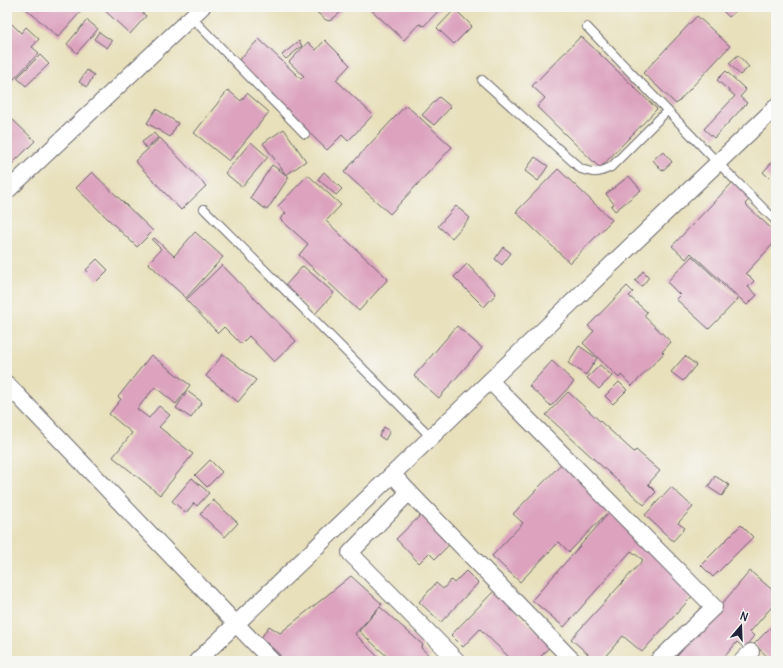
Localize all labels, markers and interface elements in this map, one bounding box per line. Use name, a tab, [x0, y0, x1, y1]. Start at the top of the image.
north arrow	[721, 606, 761, 646]
text: N	[738, 609, 750, 624]

